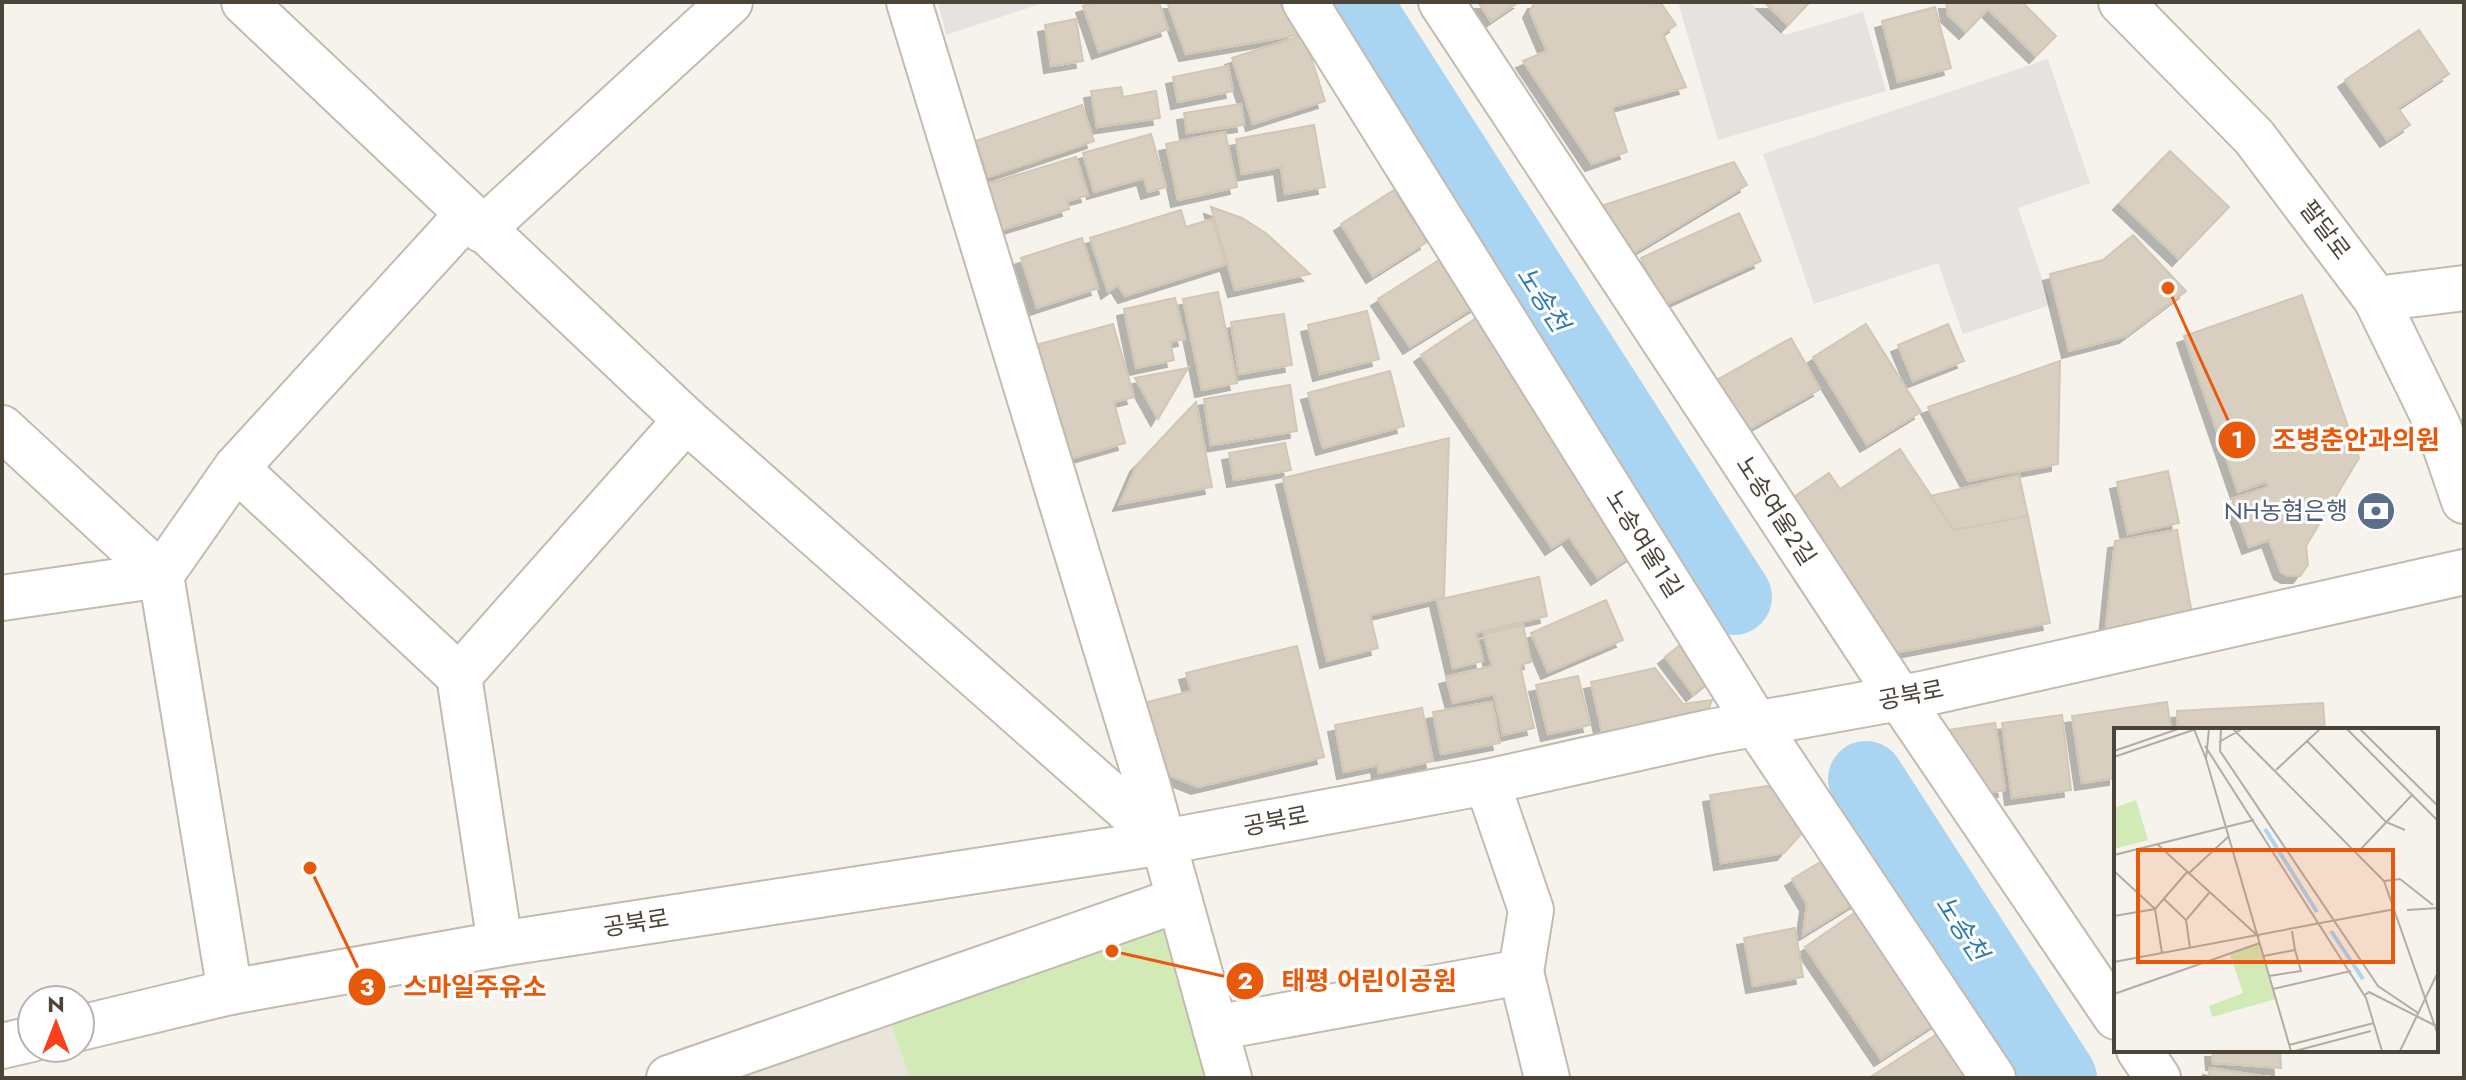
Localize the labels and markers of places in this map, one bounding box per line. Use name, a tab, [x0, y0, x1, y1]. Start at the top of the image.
callout: 조병춘안과의원	[2217, 415, 2456, 465]
bank icon: NH농협은행	[2355, 490, 2397, 532]
place label: NH농협은행	[2224, 493, 2348, 528]
callout: 태평 어린이공원	[1225, 956, 1472, 1006]
callout: 스마일주유소	[347, 962, 562, 1012]

